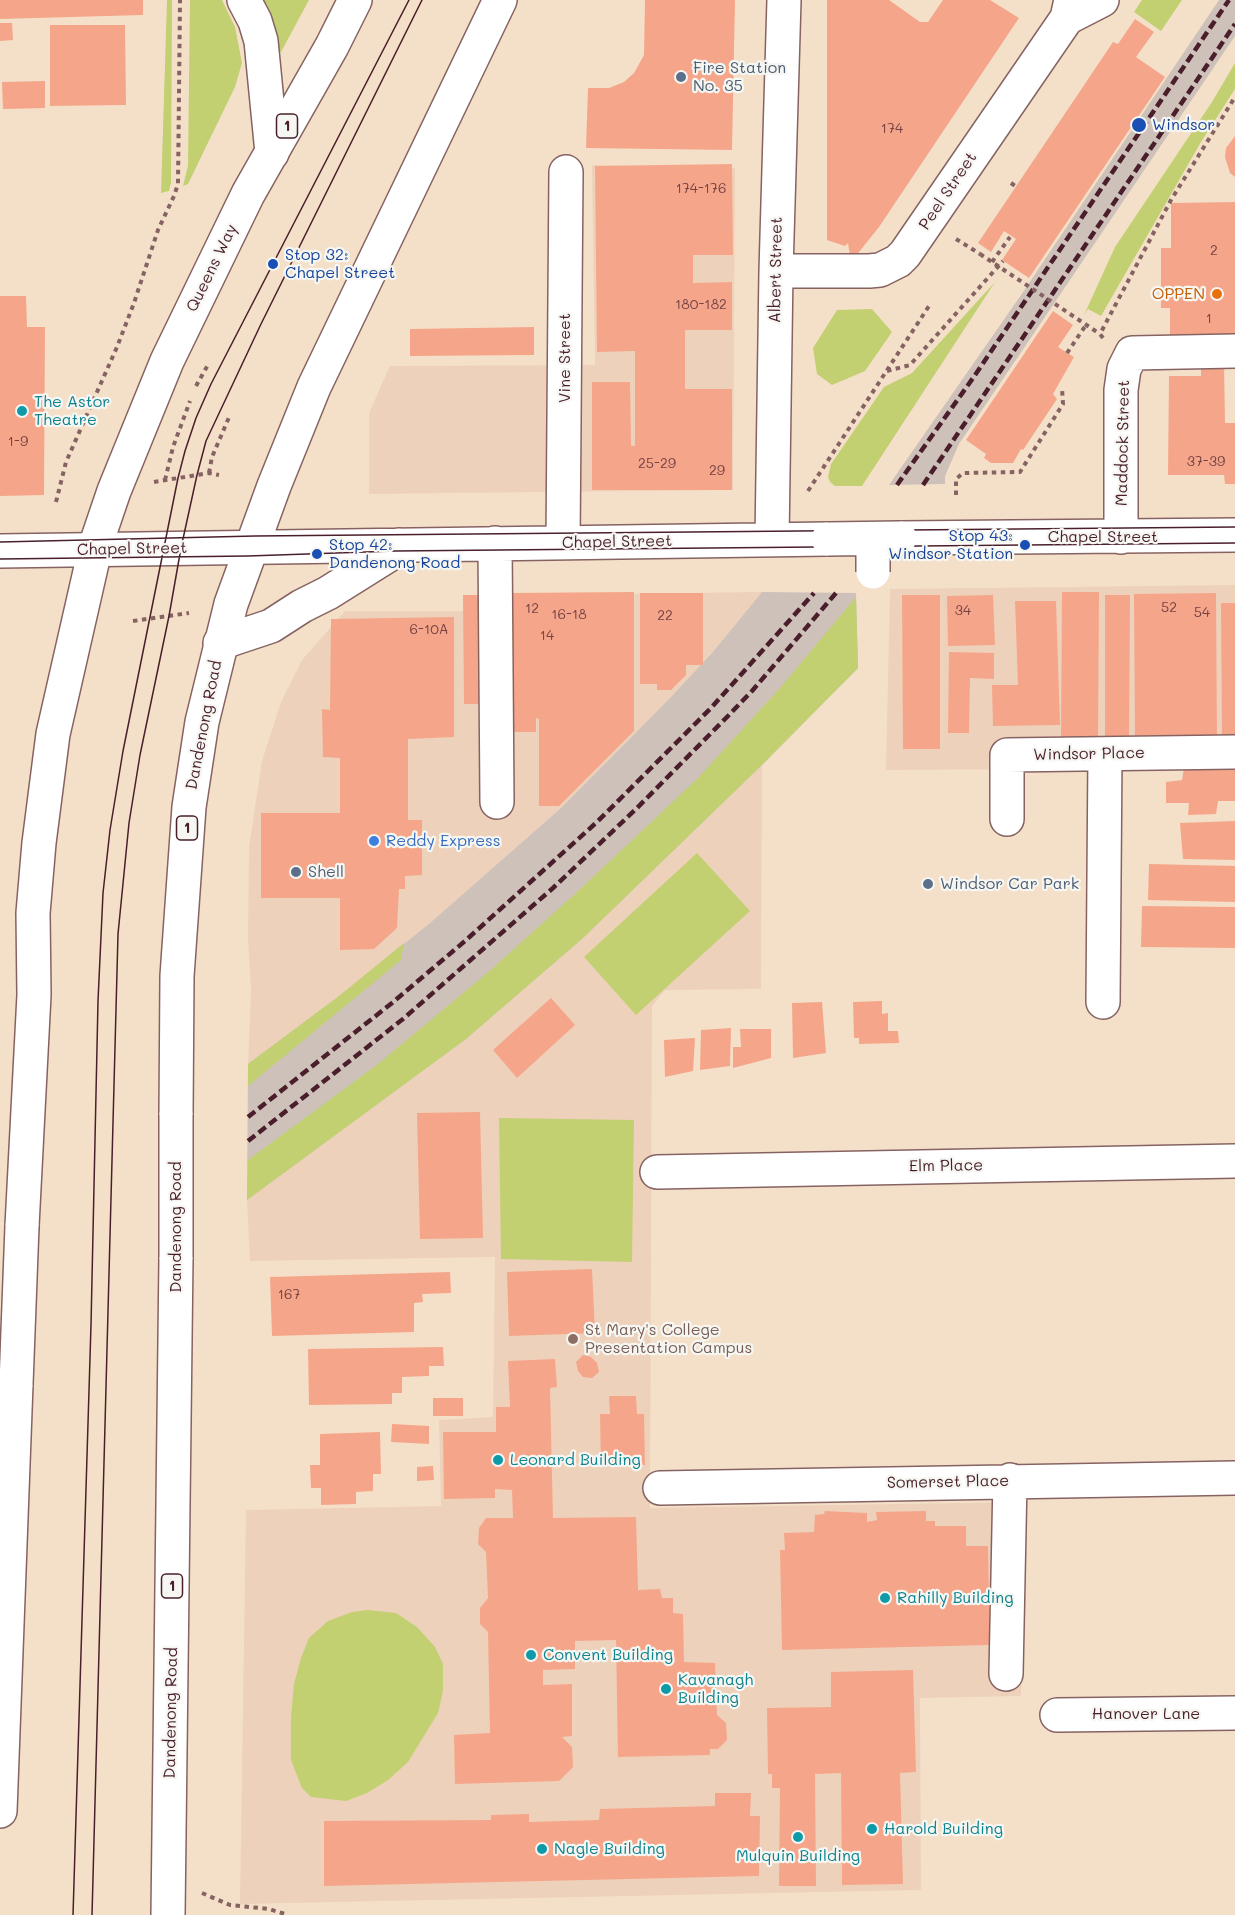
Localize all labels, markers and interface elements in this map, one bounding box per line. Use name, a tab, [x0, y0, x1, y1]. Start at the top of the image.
place label: Fire Station No. 35	[693, 58, 786, 96]
marker: Fire Station No. 35	[674, 70, 688, 84]
road number: 1	[276, 114, 298, 138]
place label: Windsor	[1152, 115, 1215, 135]
marker: Windsor	[1130, 116, 1148, 134]
house number: 174	[881, 121, 903, 137]
street label: Peel Street	[915, 148, 981, 234]
house number: 174-176	[676, 181, 726, 197]
street label: Albert Street	[765, 217, 787, 323]
street label: Queens Way	[183, 221, 241, 315]
house number: 2	[1210, 243, 1218, 259]
place label: Stop 32: Chapel Street	[285, 245, 395, 283]
marker: Stop 32: Chapel Street	[266, 257, 280, 271]
place label: OPPEN	[1152, 284, 1205, 304]
marker: OPPEN	[1210, 287, 1224, 301]
house number: 180-182	[675, 297, 727, 313]
house number: 1	[1206, 311, 1212, 327]
street label: Vine Street	[555, 313, 575, 403]
street label: Maddock Street	[1112, 380, 1134, 506]
place label: The Astor Theatre	[34, 392, 110, 430]
marker: The Astor Theatre	[15, 404, 29, 418]
house number: 1-9	[8, 434, 28, 450]
house number: 37-39	[1187, 454, 1225, 470]
house number: 25-29	[638, 456, 676, 472]
house number: 29	[709, 463, 725, 479]
place label: Stop 43: Windsor Station	[888, 526, 1013, 564]
street label: Chapel Street	[1048, 527, 1158, 547]
street label: Chapel Street	[562, 531, 672, 553]
place label: Stop 42: Dandenong Road	[329, 535, 460, 573]
street label: Chapel Street	[77, 538, 187, 560]
marker: Stop 43: Windsor Station	[1018, 538, 1032, 552]
marker: Stop 42: Dandenong Road	[310, 547, 324, 561]
house number: 52	[1161, 600, 1177, 616]
house number: 12	[525, 601, 539, 617]
house number: 34	[955, 603, 971, 619]
house number: 54	[1194, 605, 1210, 621]
house number: 16-18	[551, 607, 587, 623]
house number: 22	[657, 608, 673, 624]
house number: 6-10A	[410, 622, 448, 638]
house number: 14	[540, 628, 554, 644]
street label: Dandenong Road	[182, 659, 226, 791]
street label: Windsor Place	[1033, 743, 1145, 765]
road number: 1	[176, 816, 198, 840]
place label: Reddy Express	[386, 831, 501, 851]
marker: Reddy Express	[367, 834, 381, 848]
place label: Shell	[308, 862, 344, 882]
marker: Shell	[289, 865, 303, 879]
place label: Windsor Car Park	[940, 874, 1079, 894]
marker: Windsor Car Park	[921, 877, 935, 891]
street label: Elm Place	[909, 1156, 983, 1176]
street label: Dandenong Road	[166, 1161, 186, 1293]
house number: 167	[278, 1287, 300, 1303]
place label: St Mary's College Presentation Campus	[585, 1320, 752, 1358]
marker: St Mary's College Presentation Campus	[566, 1332, 580, 1346]
place label: Leonard Building	[510, 1450, 641, 1470]
marker: Leonard Building	[491, 1453, 505, 1467]
street label: Somerset Place	[887, 1471, 1009, 1493]
road number: 1	[162, 1574, 182, 1598]
place label: Rahilly Building	[897, 1588, 1013, 1608]
marker: Rahilly Building	[878, 1591, 892, 1605]
place label: Convent Building	[543, 1645, 673, 1665]
street label: Dandenong Road	[160, 1647, 182, 1779]
marker: Convent Building	[524, 1648, 538, 1662]
place label: Kavanagh Building	[678, 1670, 753, 1708]
marker: Kavanagh Building	[659, 1682, 673, 1696]
street label: Hanover Lane	[1092, 1704, 1200, 1724]
place label: Harold Building	[884, 1819, 1003, 1839]
marker: Harold Building	[865, 1822, 879, 1836]
marker: Mulquin Building	[791, 1830, 805, 1844]
place label: Nagle Building	[554, 1839, 665, 1859]
marker: Nagle Building	[535, 1842, 549, 1856]
place label: Mulquin Building	[736, 1846, 860, 1866]

